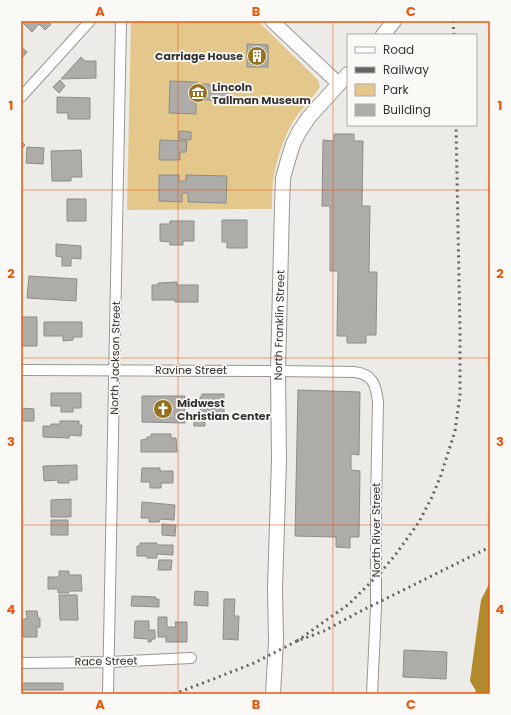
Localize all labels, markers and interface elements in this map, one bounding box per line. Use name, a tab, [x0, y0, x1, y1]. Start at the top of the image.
text: A	[95, 2, 105, 21]
text: B	[252, 2, 261, 21]
text: C	[406, 2, 416, 21]
legend	[347, 34, 477, 126]
text: Road	[383, 41, 414, 58]
building icon: Carriage House	[246, 45, 268, 67]
place label: Carriage House	[155, 48, 243, 64]
text: Railway	[383, 61, 429, 78]
place label: Lincoln Tallman Museum	[212, 79, 311, 108]
text: Park	[383, 81, 410, 98]
museum icon: Lincoln Tallman Museum	[187, 82, 209, 104]
text: 1	[9, 96, 13, 115]
text: 1	[498, 96, 502, 115]
text: Building	[383, 101, 431, 118]
text: 2	[7, 264, 15, 283]
text: 2	[496, 264, 504, 283]
street label: North Franklin Street	[270, 270, 288, 380]
street label: North Jackson Street	[106, 301, 124, 415]
street label: Ravine Street	[155, 362, 227, 378]
place label: Midwest Christian Center	[177, 395, 271, 424]
church icon: Midwest Christian Center	[152, 398, 174, 420]
text: 3	[7, 432, 15, 451]
text: 3	[496, 432, 504, 451]
street label: North River Street	[368, 483, 384, 577]
text: 4	[7, 600, 16, 619]
text: 4	[496, 600, 505, 619]
street label: Race Street	[74, 652, 138, 670]
text: A	[95, 695, 105, 714]
text: B	[252, 695, 261, 714]
text: C	[406, 695, 416, 714]

